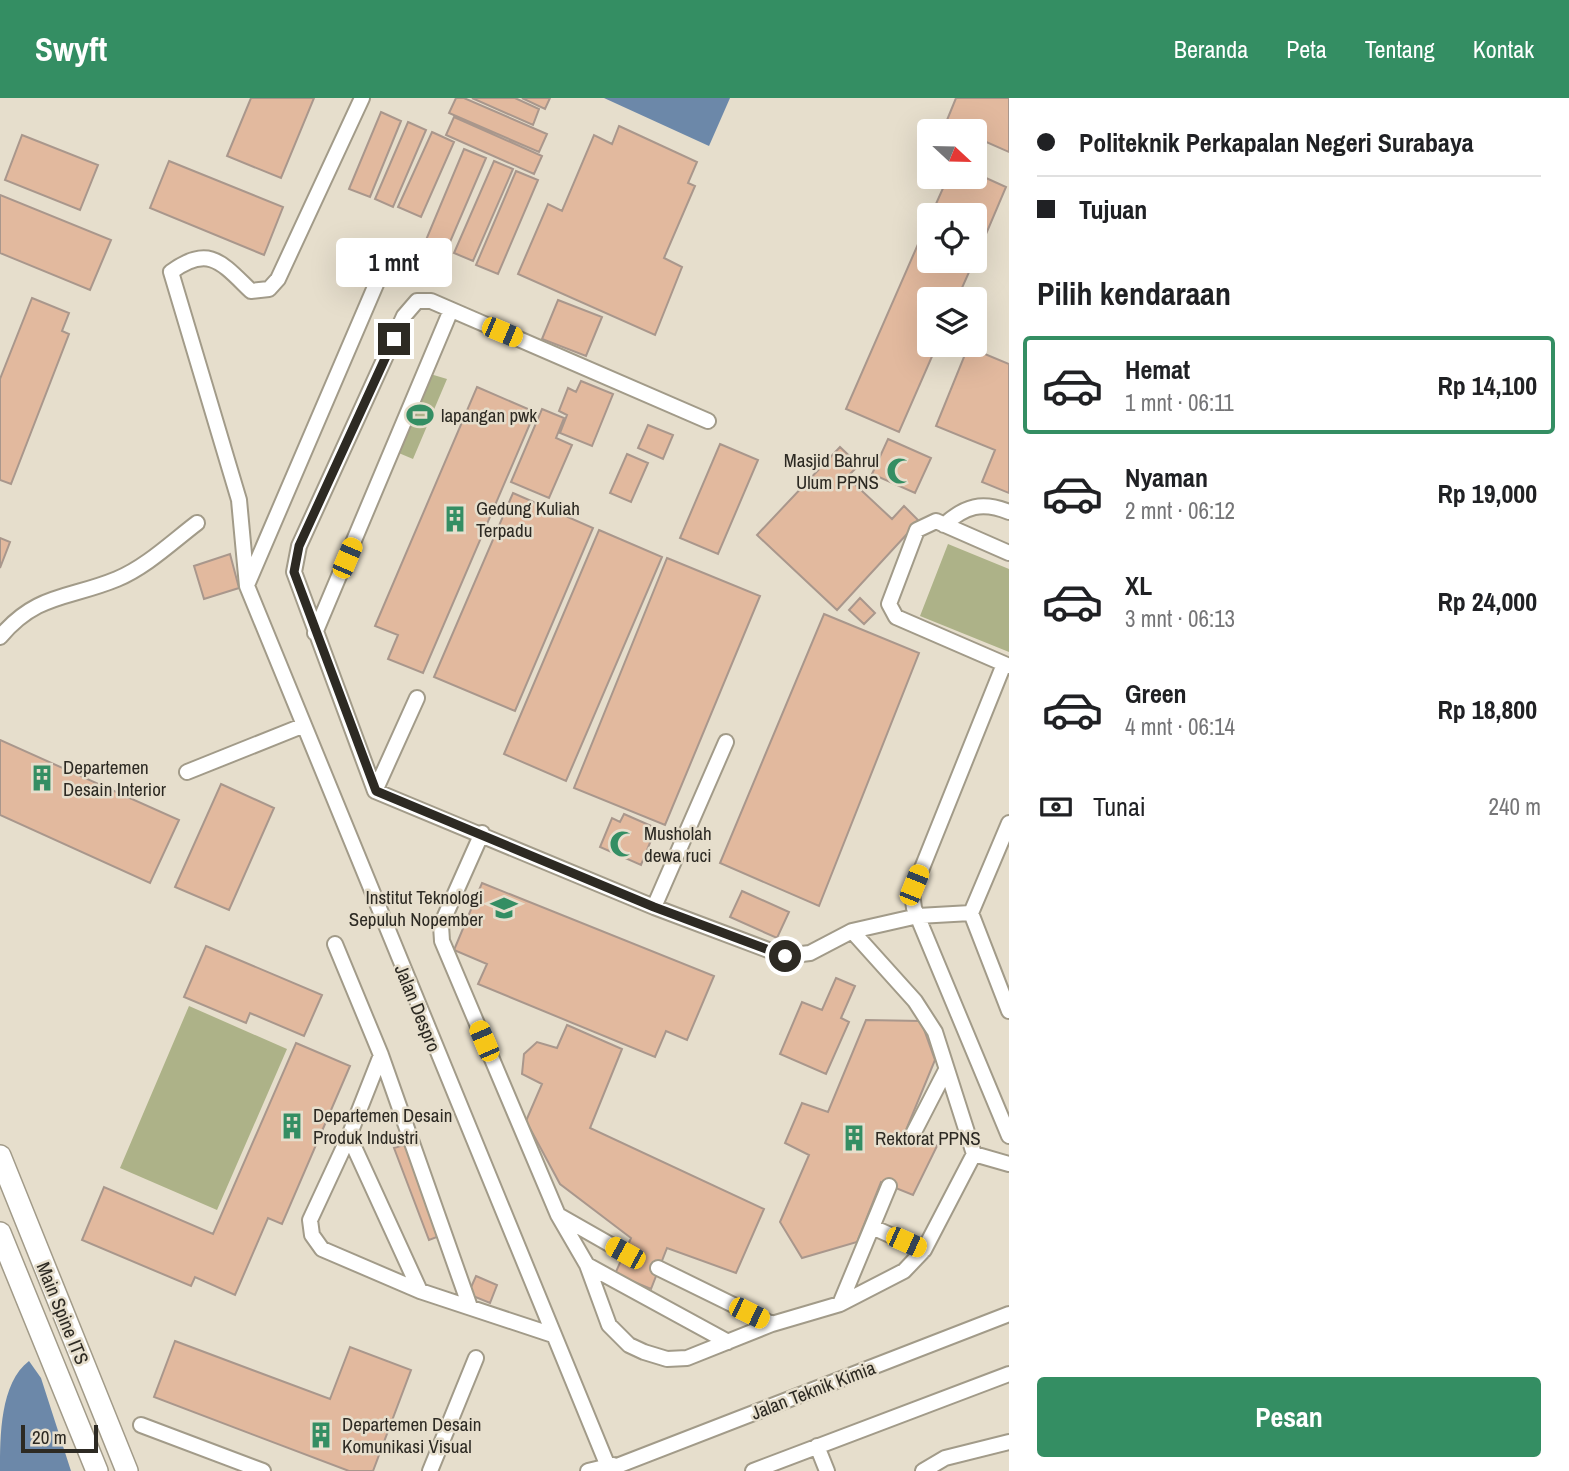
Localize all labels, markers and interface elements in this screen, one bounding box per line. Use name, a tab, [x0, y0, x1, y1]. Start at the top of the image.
text: Swyft	[35, 27, 107, 71]
text: Beranda	[1174, 33, 1248, 65]
text: Peta	[1286, 33, 1327, 65]
text: Tentang	[1365, 33, 1435, 65]
text: Kontak	[1473, 33, 1534, 65]
north arrow	[917, 119, 987, 189]
map controls	[917, 119, 987, 357]
text: Politeknik Perkapalan Negeri Surabaya	[1079, 125, 1474, 160]
text: Tujuan	[1079, 192, 1147, 227]
button: locate	[917, 203, 987, 273]
callout: 1 mnt	[336, 238, 452, 286]
text: 1 mnt	[369, 247, 419, 278]
text: Pilih kendaraan	[1037, 272, 1231, 315]
button: layers	[917, 287, 987, 357]
car	[479, 314, 526, 350]
route end	[378, 323, 410, 355]
text: Hemat	[1125, 352, 1190, 387]
icon: car	[1041, 354, 1104, 417]
text: Rp 14,100	[1437, 368, 1537, 403]
text: 1 mnt · 06:11	[1125, 387, 1234, 418]
sports icon: lapangan pwk	[405, 400, 435, 430]
place label: lapangan pwk	[441, 402, 537, 428]
place label: Masjid Bahrul Ulum PPNS	[784, 447, 879, 495]
mosque icon: Masjid Bahrul Ulum PPNS	[885, 456, 915, 486]
text: Nyaman	[1125, 460, 1208, 495]
icon: car	[1041, 462, 1104, 525]
text: Rp 19,000	[1437, 476, 1537, 511]
place label: Gedung Kuliah Terpadu	[476, 495, 580, 543]
text: 2 mnt · 06:12	[1125, 495, 1235, 526]
building icon: Gedung Kuliah Terpadu	[440, 504, 470, 534]
car	[330, 535, 365, 581]
text: XL	[1125, 568, 1152, 603]
icon: car	[1041, 570, 1104, 633]
text: Rp 24,000	[1437, 584, 1537, 619]
text: 3 mnt · 06:13	[1125, 603, 1235, 634]
text: Green	[1125, 676, 1187, 711]
icon: car	[1041, 678, 1104, 741]
text: Rp 18,800	[1437, 692, 1537, 727]
text: 4 mnt · 06:14	[1125, 711, 1235, 742]
place label: Departemen Desain Interior	[63, 754, 167, 802]
building icon: Departemen Desain Interior	[27, 763, 57, 793]
icon: cash	[1037, 788, 1075, 826]
text: Tunai	[1093, 789, 1146, 824]
text: 240 m	[1489, 791, 1541, 822]
place label: Musholah dewa ruci	[644, 820, 712, 868]
mosque icon: Musholah dewa ruci	[608, 829, 638, 859]
car	[897, 862, 932, 908]
place label: Institut Teknologi Sepuluh Nopember	[349, 884, 484, 932]
school or university icon: Institut Teknologi Sepuluh Nopember	[489, 893, 519, 923]
route start	[769, 940, 801, 972]
street label: Jalan Despro	[389, 961, 447, 1055]
car	[467, 1018, 502, 1064]
place label: Departemen Desain Produk Industri	[313, 1102, 452, 1150]
building icon: Departemen Desain Produk Industri	[277, 1111, 307, 1141]
building icon: Rektorat PPNS	[839, 1123, 869, 1153]
place label: Rektorat PPNS	[875, 1125, 981, 1151]
car	[883, 1224, 930, 1260]
car	[602, 1234, 649, 1272]
street label: Main Spine ITS	[31, 1258, 95, 1368]
car	[726, 1294, 773, 1332]
street label: Jalan Teknik Kimia	[747, 1354, 879, 1426]
button: Pesan	[1037, 1377, 1541, 1457]
place label: Departemen Desain Komunikasi Visual	[342, 1411, 481, 1459]
building icon: Departemen Desain Komunikasi Visual	[306, 1420, 336, 1450]
scale bar	[21, 1422, 98, 1454]
text: 20 m	[32, 1424, 67, 1450]

